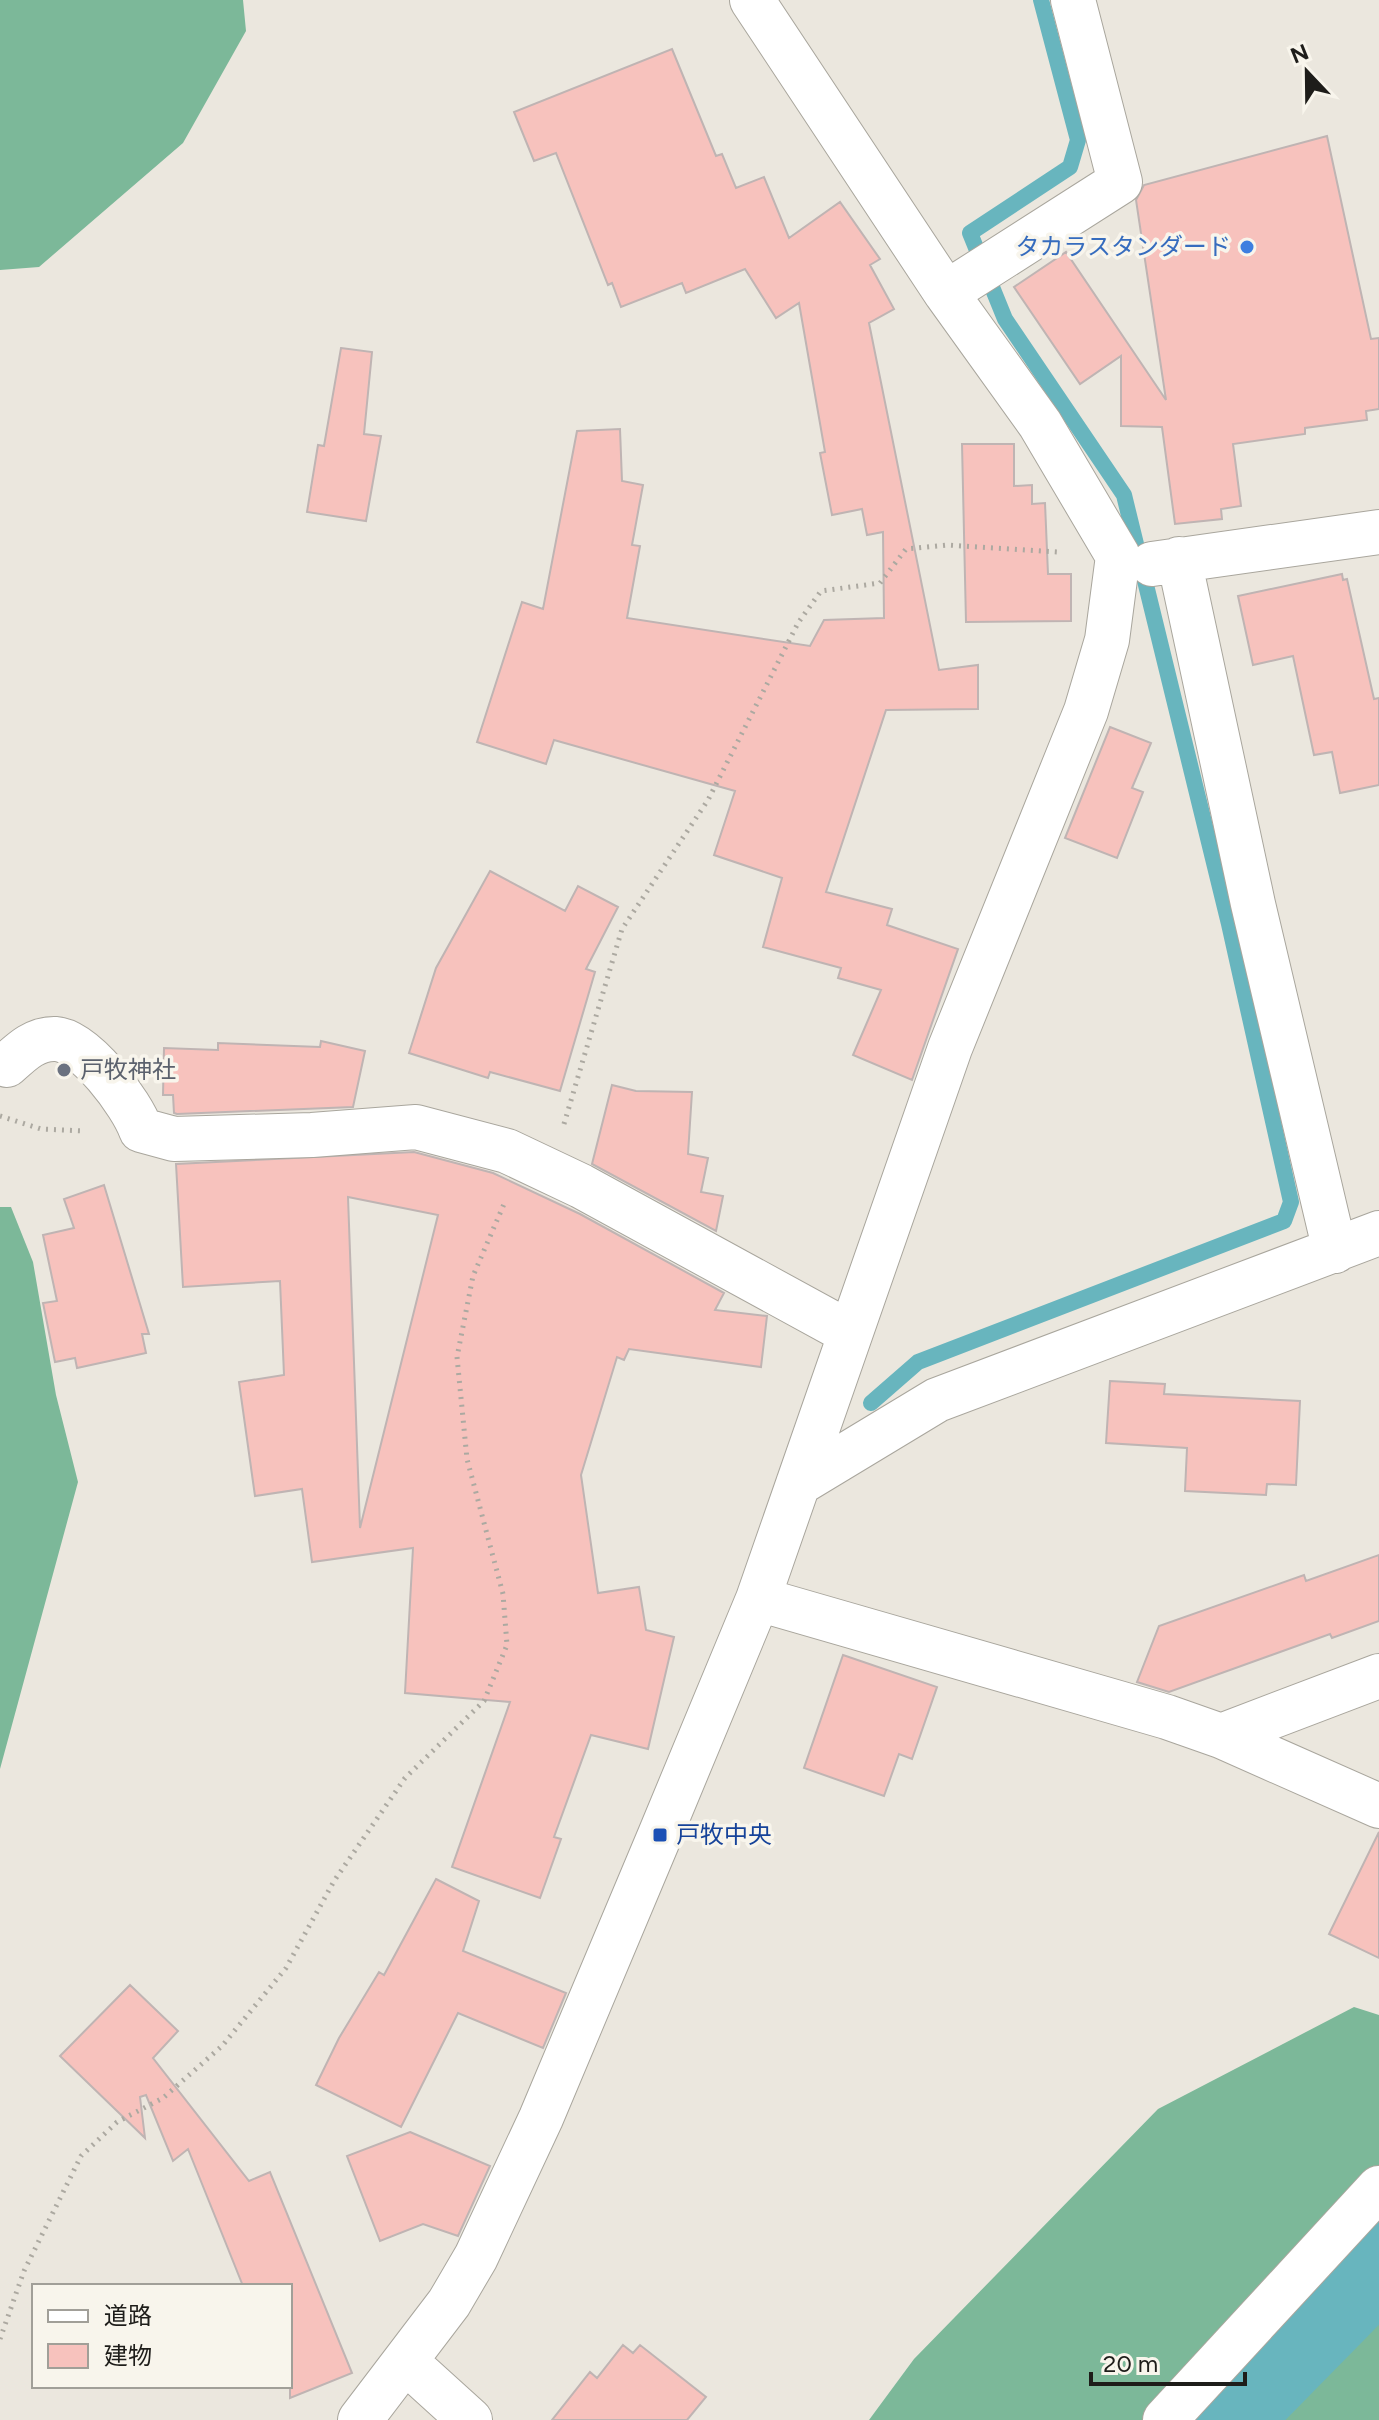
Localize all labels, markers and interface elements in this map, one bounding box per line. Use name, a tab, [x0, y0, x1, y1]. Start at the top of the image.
north arrow	[1267, 32, 1347, 112]
text: N	[1287, 38, 1313, 70]
place label: タカラスタンダード	[1015, 232, 1231, 261]
marker: タカラスタンダード	[1238, 238, 1256, 256]
place label: 戸牧神社	[80, 1055, 176, 1084]
marker: 戸牧神社	[55, 1061, 73, 1079]
place label: 戸牧中央	[676, 1820, 772, 1849]
marker: 戸牧中央	[651, 1826, 669, 1844]
legend	[32, 2284, 292, 2388]
text: 道路	[104, 2301, 152, 2330]
scale bar	[1091, 2336, 1245, 2386]
text: 建物	[104, 2341, 152, 2370]
text: 20 m	[1103, 2349, 1158, 2378]

